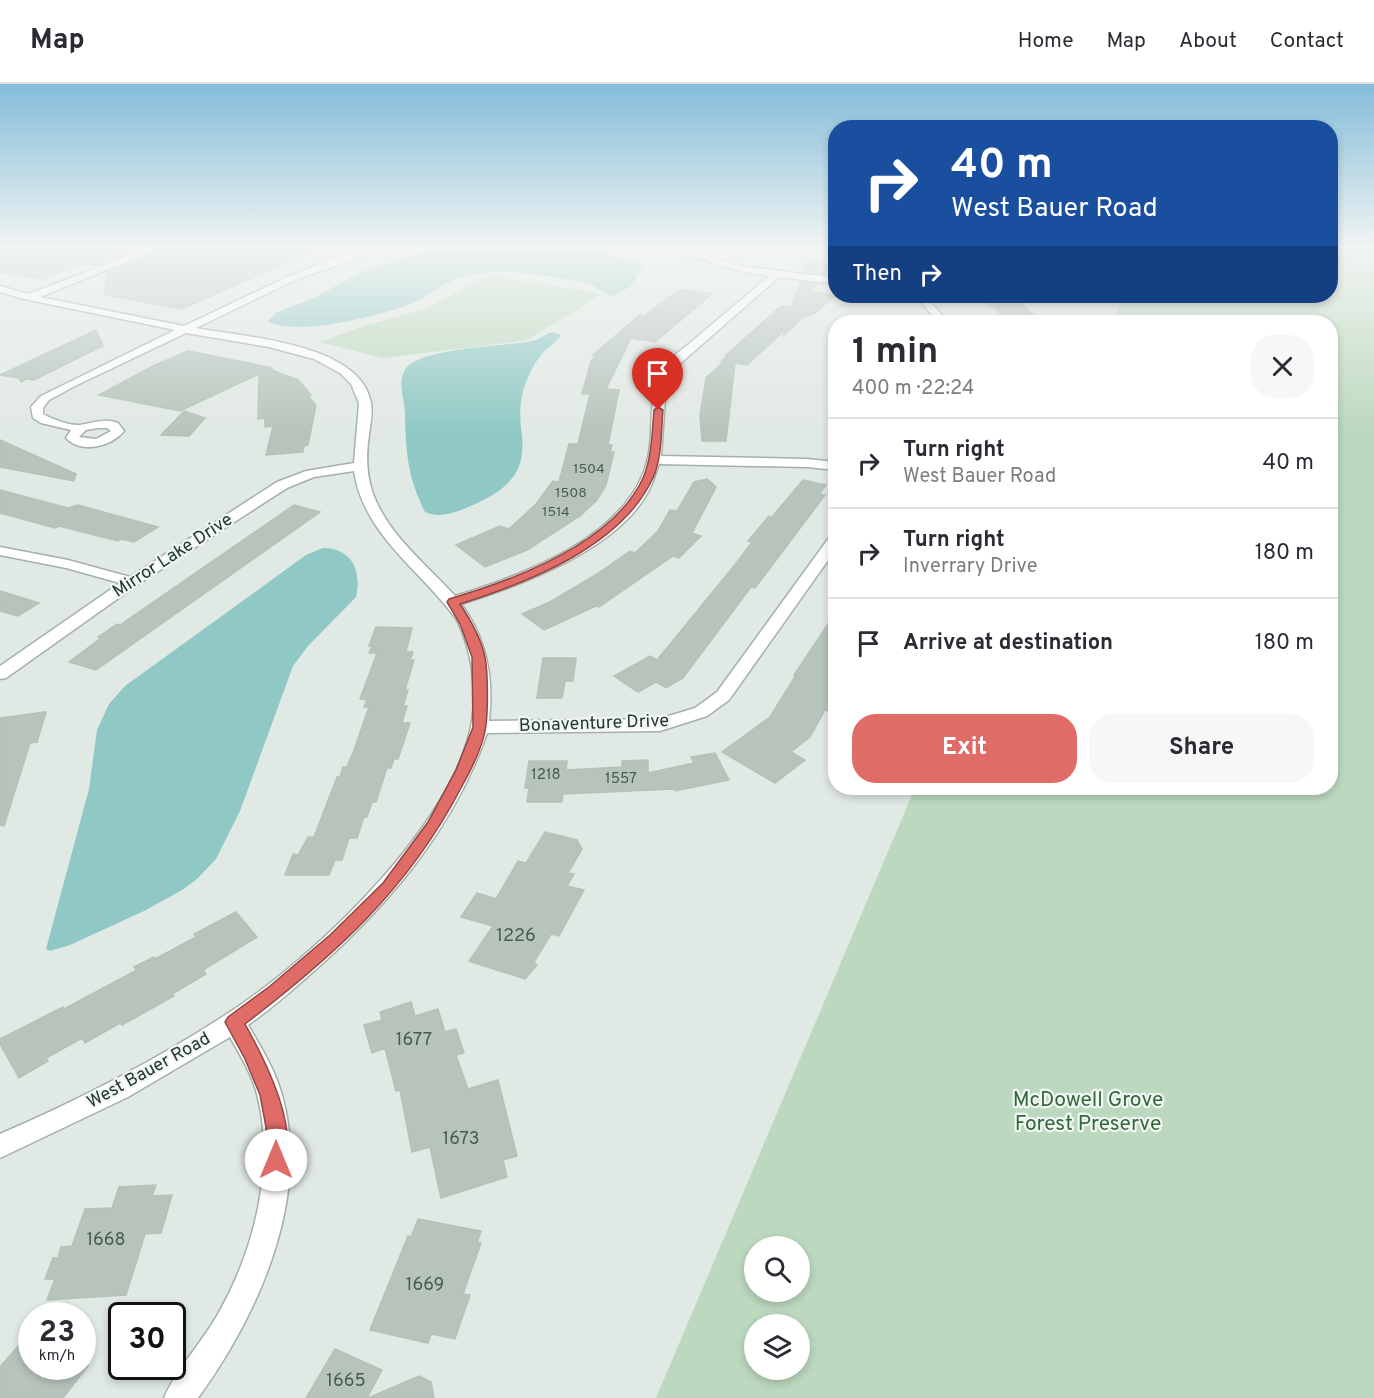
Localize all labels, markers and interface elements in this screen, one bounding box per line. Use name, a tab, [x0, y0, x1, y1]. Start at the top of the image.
text: Map	[30, 23, 85, 59]
text: Home	[1018, 28, 1074, 55]
text: Map	[1107, 28, 1146, 55]
text: About	[1179, 28, 1237, 55]
text: Contact	[1270, 28, 1344, 55]
text: 40 m	[951, 140, 1053, 193]
icon: right	[852, 144, 930, 222]
text: West Bauer Road	[951, 192, 1158, 226]
icon: right	[914, 258, 947, 291]
text: Then	[852, 261, 902, 288]
text: 1 min	[852, 330, 938, 376]
button: close	[1251, 335, 1314, 398]
pin	[632, 348, 683, 410]
icon: arrive	[641, 357, 674, 390]
text: 400 m · 22:24	[852, 376, 974, 402]
text: Turn right	[903, 437, 1005, 464]
icon: right	[852, 447, 885, 480]
text: 40 m	[1262, 450, 1314, 477]
house number: 1504	[573, 461, 605, 478]
text: West Bauer Road	[903, 464, 1056, 490]
house number: 1508	[555, 485, 587, 502]
house number: 1514	[542, 504, 570, 521]
street label: Mirror Lake Drive	[109, 509, 237, 603]
text: Turn right	[903, 527, 1005, 554]
icon: right	[852, 537, 885, 570]
text: 180 m	[1255, 540, 1314, 567]
text: Inverrary Drive	[903, 554, 1037, 580]
icon: arrive	[852, 627, 885, 660]
text: Arrive at destination	[903, 630, 1113, 657]
text: 180 m	[1255, 630, 1314, 657]
street label: Bonaventure Drive	[519, 710, 669, 738]
button: Exit	[852, 714, 1077, 783]
button: Share	[1089, 714, 1314, 783]
house number: 1218	[531, 766, 561, 785]
house number: 1557	[605, 770, 637, 789]
house number: 1226	[496, 925, 536, 948]
street label: West Bauer Road	[83, 1028, 215, 1114]
house number: 1677	[396, 1029, 432, 1052]
park label: McDowell Grove Forest Preserve	[1013, 1087, 1163, 1138]
position arrow	[244, 1128, 308, 1192]
house number: 1673	[442, 1128, 480, 1151]
house number: 1668	[86, 1229, 126, 1252]
map controls	[744, 1236, 810, 1380]
button: search	[744, 1236, 810, 1302]
house number: 1669	[406, 1274, 444, 1297]
speed limit sign: 30	[108, 1302, 186, 1380]
button: layers	[744, 1314, 810, 1380]
text: 23	[39, 1315, 75, 1352]
text: km/h	[39, 1347, 75, 1366]
house number: 1665	[326, 1370, 366, 1393]

